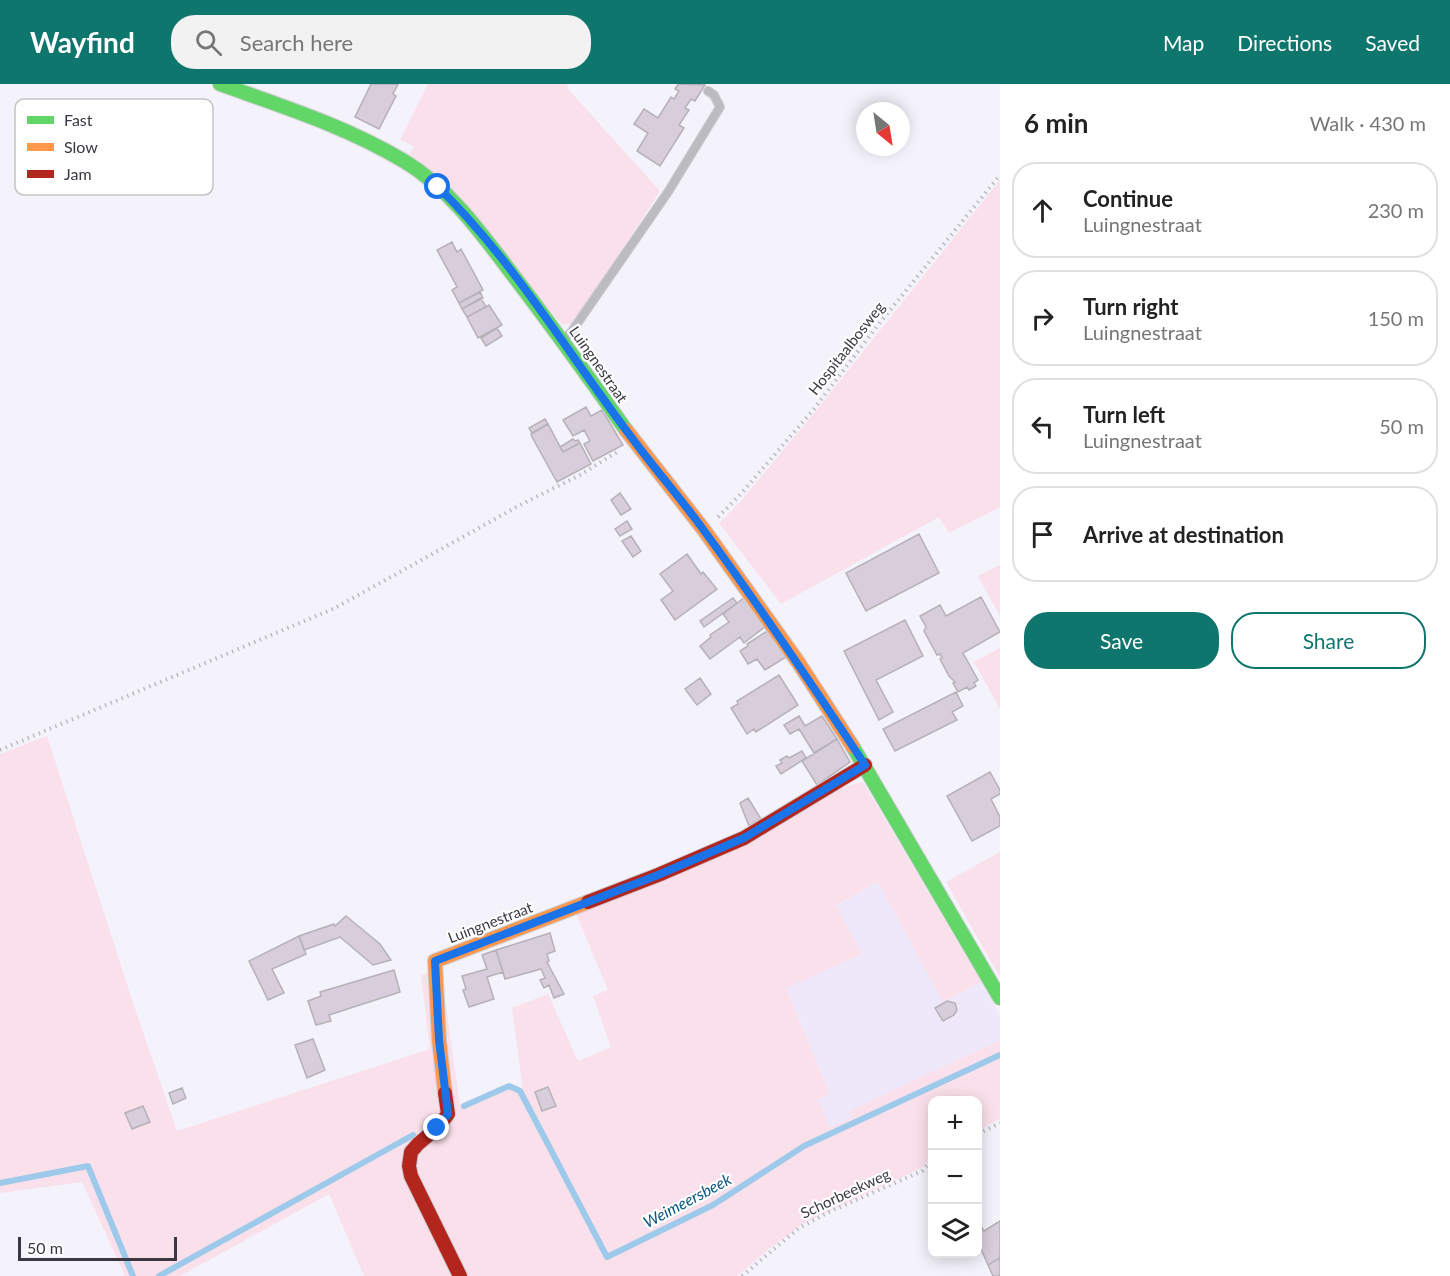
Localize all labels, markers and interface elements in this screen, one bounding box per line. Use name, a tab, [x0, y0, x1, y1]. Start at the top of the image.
search box	[171, 15, 591, 69]
text: Wayfind	[30, 25, 135, 59]
icon: search	[192, 26, 225, 59]
text: Search here	[240, 29, 353, 56]
text: Map	[1163, 30, 1204, 55]
text: Directions	[1237, 30, 1332, 55]
text: Saved	[1365, 30, 1420, 55]
legend	[15, 99, 213, 195]
north arrow	[856, 102, 910, 156]
text: 6 min	[1024, 107, 1088, 139]
text: Fast	[64, 110, 93, 129]
text: Walk · 430 m	[1310, 111, 1426, 135]
text: Slow	[64, 137, 98, 156]
text: Jam	[64, 164, 92, 183]
route start	[424, 173, 450, 199]
text: Continue	[1083, 185, 1173, 212]
icon: ahead	[1026, 194, 1059, 227]
text: 230 m	[1368, 198, 1424, 222]
text: Luingnestraat	[1083, 212, 1202, 236]
text: Turn right	[1083, 293, 1178, 320]
street label: Hospitaalbosweg	[804, 298, 888, 398]
icon: right	[1026, 302, 1059, 335]
text: 150 m	[1368, 306, 1424, 330]
text: Luingnestraat	[1083, 320, 1202, 344]
street label: Luingnestraat	[566, 322, 632, 406]
text: Turn left	[1083, 401, 1165, 428]
icon: left	[1026, 410, 1059, 443]
text: 50 m	[1379, 414, 1424, 438]
text: Luingnestraat	[1083, 428, 1202, 452]
icon: arrive	[1026, 518, 1059, 551]
text: Arrive at destination	[1083, 521, 1284, 548]
button: Save	[1024, 612, 1219, 669]
button: Share	[1231, 612, 1426, 669]
street label: Luingnestraat	[445, 897, 535, 946]
map controls	[928, 1096, 982, 1258]
button: +	[928, 1096, 982, 1150]
route end	[423, 1114, 449, 1140]
button: −	[928, 1150, 982, 1204]
street label: Schorbeekweg	[797, 1164, 893, 1222]
water label: Weimeersbeek	[640, 1169, 735, 1231]
button: layers	[928, 1204, 982, 1258]
scale bar	[18, 1234, 177, 1262]
text: 50 m	[27, 1238, 63, 1257]

